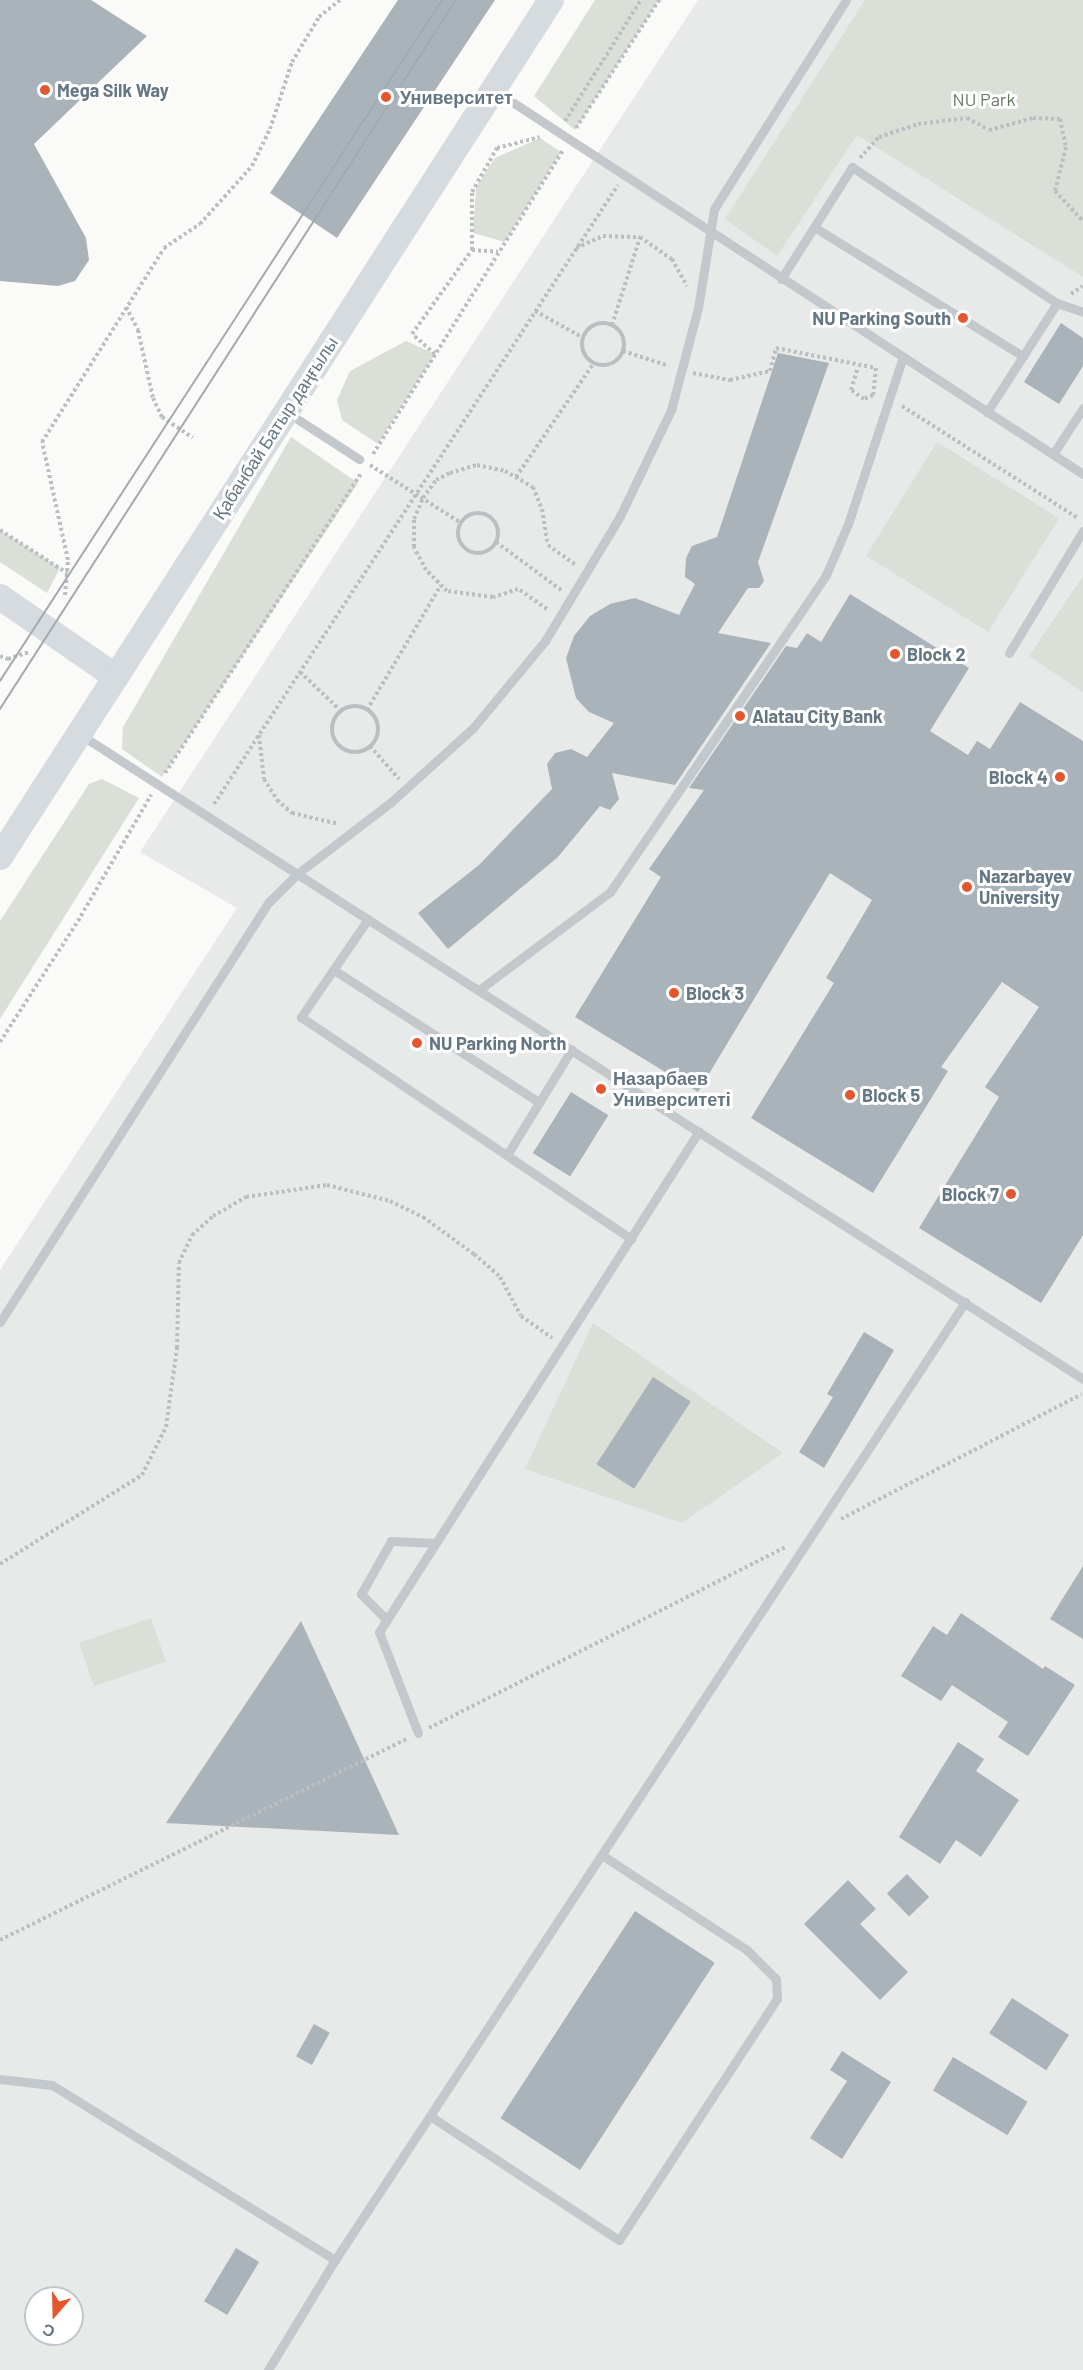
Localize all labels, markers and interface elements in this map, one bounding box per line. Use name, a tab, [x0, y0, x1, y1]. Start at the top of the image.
place label: Mega Silk Way	[57, 79, 169, 101]
marker: Mega Silk Way	[38, 83, 52, 97]
place label: Университет	[400, 86, 513, 108]
marker: Университет	[377, 88, 395, 106]
park label: NU Park	[953, 88, 1015, 110]
place label: NU Parking South	[812, 307, 951, 329]
marker: NU Parking South	[956, 311, 970, 325]
street label: Қабанбай Батыр даңғылы	[208, 333, 342, 523]
place label: Block 2	[907, 643, 966, 665]
marker: Block 2	[888, 647, 902, 661]
place label: Alatau City Bank	[752, 705, 883, 727]
marker: Alatau City Bank	[733, 709, 747, 723]
place label: Block 4	[989, 766, 1048, 788]
marker: Block 4	[1053, 770, 1067, 784]
place label: Nazarbayev University	[979, 866, 1072, 908]
marker: Nazarbayev University	[960, 880, 974, 894]
place label: Block 3	[686, 982, 744, 1004]
marker: Block 3	[667, 986, 681, 1000]
place label: NU Parking North	[429, 1032, 566, 1054]
marker: NU Parking North	[410, 1036, 424, 1050]
place label: Назарбаев Университеті	[613, 1068, 731, 1110]
marker: Назарбаев Университеті	[594, 1082, 608, 1096]
place label: Block 5	[862, 1084, 920, 1106]
marker: Block 5	[843, 1088, 857, 1102]
place label: Block 7	[942, 1183, 999, 1205]
marker: Block 7	[1004, 1187, 1018, 1201]
north arrow	[24, 2286, 84, 2346]
text: С	[40, 2321, 57, 2342]

